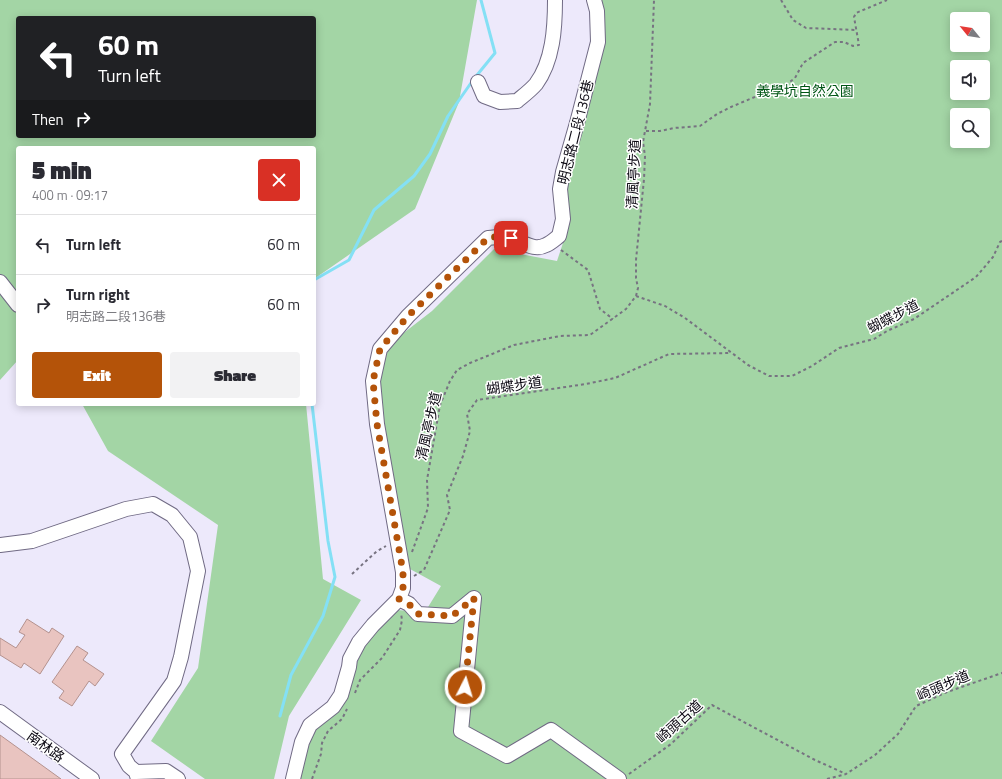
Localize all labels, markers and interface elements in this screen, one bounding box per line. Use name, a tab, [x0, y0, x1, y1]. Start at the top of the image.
north arrow	[950, 12, 990, 52]
map controls	[950, 12, 990, 148]
text: 60 m	[98, 23, 159, 66]
icon: left	[32, 32, 84, 84]
button: sound	[950, 60, 990, 100]
text: Turn left	[98, 62, 161, 89]
street label: 明志路二段136巷	[552, 77, 598, 187]
park label: 義學坑自然公園	[756, 80, 854, 101]
text: Then	[32, 108, 64, 131]
icon: right	[72, 108, 94, 130]
button: search	[950, 108, 990, 148]
street label: 清風亭步道	[621, 138, 645, 210]
text: 5 min	[32, 152, 92, 188]
button: close	[258, 159, 300, 201]
text: 400 m · 09:17	[32, 185, 108, 205]
pin	[494, 221, 528, 255]
icon: arrive	[500, 227, 522, 249]
text: Turn left	[66, 233, 121, 256]
text: 60 m	[267, 233, 300, 256]
icon: left	[32, 234, 54, 256]
text: Turn right	[66, 283, 130, 306]
text: 60 m	[267, 293, 300, 316]
icon: right	[32, 294, 54, 316]
street label: 蝴蝶步道	[863, 294, 923, 338]
text: 明志路二段136巷	[66, 306, 166, 326]
button: Exit	[32, 352, 162, 398]
button: Share	[170, 352, 300, 398]
street label: 蝴蝶步道	[485, 371, 543, 399]
street label: 清風亭步道	[410, 390, 446, 462]
street label: 崎頭步道	[913, 664, 973, 706]
position arrow	[444, 666, 486, 708]
street label: 崎頭古道	[651, 694, 707, 748]
street label: 南林路	[23, 725, 69, 767]

